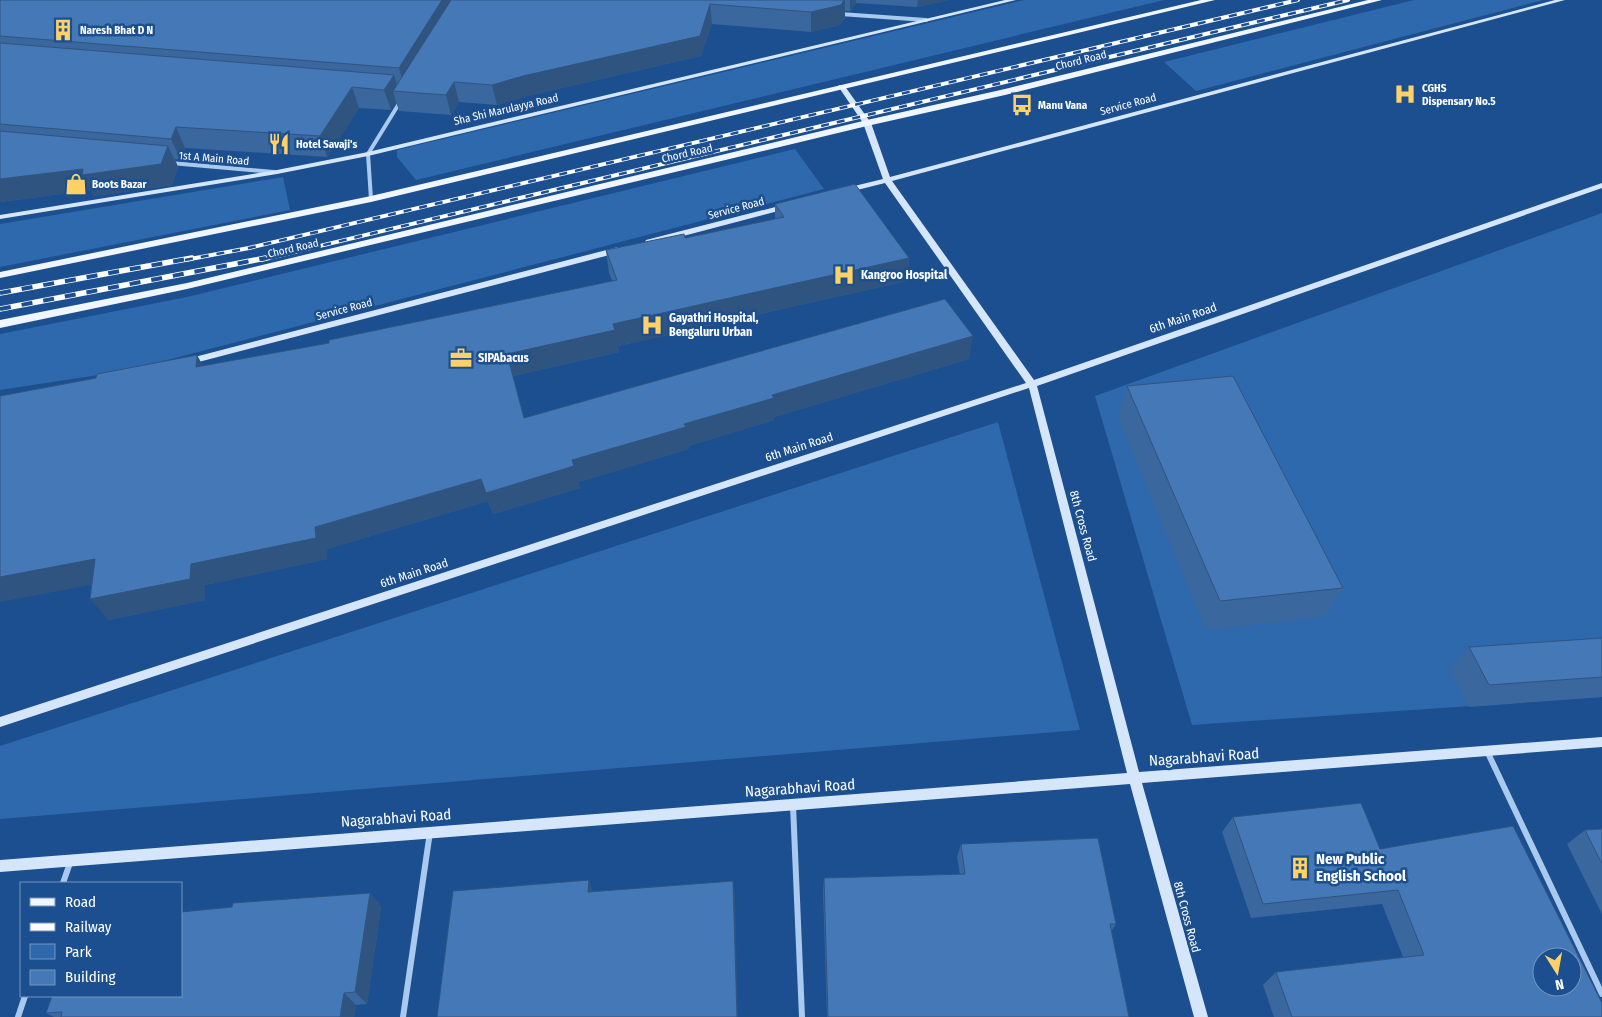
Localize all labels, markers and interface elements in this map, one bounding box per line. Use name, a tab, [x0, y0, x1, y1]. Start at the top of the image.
building icon: Naresh Bhat D N	[50, 17, 76, 43]
place label: Naresh Bhat D N	[80, 24, 153, 37]
street label: Chord Road	[1054, 48, 1108, 73]
hospital icon: CGHS Dispensary No.5	[1392, 81, 1418, 107]
place label: CGHS Dispensary No.5	[1422, 82, 1496, 108]
street label: Sha Shi Marulayya Road	[452, 91, 560, 128]
street label: Service Road	[1099, 91, 1158, 118]
bus stop icon: Manu Vana	[1009, 92, 1035, 118]
place label: Manu Vana	[1038, 99, 1088, 112]
restaurant icon: Hotel Savaji's	[266, 131, 292, 157]
place label: Hotel Savaji's	[296, 138, 357, 151]
street label: Chord Road	[660, 141, 714, 166]
street label: 1st A Main Road	[178, 149, 250, 168]
shop icon: Boots Bazar	[63, 171, 89, 197]
place label: Boots Bazar	[92, 178, 147, 191]
street label: Service Road	[707, 195, 766, 222]
street label: Chord Road	[266, 236, 320, 261]
hospital icon: Kangroo Hospital	[831, 262, 857, 288]
place label: Kangroo Hospital	[861, 268, 948, 282]
street label: Service Road	[315, 296, 374, 323]
street label: 6th Main Road	[1147, 300, 1219, 336]
place label: Gayathri Hospital, Bengaluru Urban	[669, 311, 759, 339]
hospital icon: Gayathri Hospital, Bengaluru Urban	[639, 312, 665, 338]
office icon: SIPAbacus	[448, 345, 474, 371]
place label: SIPAbacus	[478, 351, 530, 365]
street label: 6th Main Road	[763, 429, 835, 465]
street label: 8th Cross Road	[1067, 489, 1099, 563]
street label: 6th Main Road	[378, 555, 450, 591]
street label: Nagarabhavi Road	[1148, 744, 1260, 770]
street label: Nagarabhavi Road	[744, 775, 856, 801]
street label: Nagarabhavi Road	[340, 805, 452, 831]
place label: New Public English School	[1316, 850, 1407, 885]
building icon: New Public English School	[1287, 855, 1313, 881]
street label: 8th Cross Road	[1171, 880, 1203, 954]
legend	[20, 882, 182, 997]
text: Road	[65, 893, 96, 911]
text: Railway	[65, 918, 112, 936]
text: Park	[65, 943, 92, 961]
north arrow	[1532, 947, 1582, 997]
text: Building	[65, 968, 116, 986]
text: N	[1554, 975, 1565, 993]

